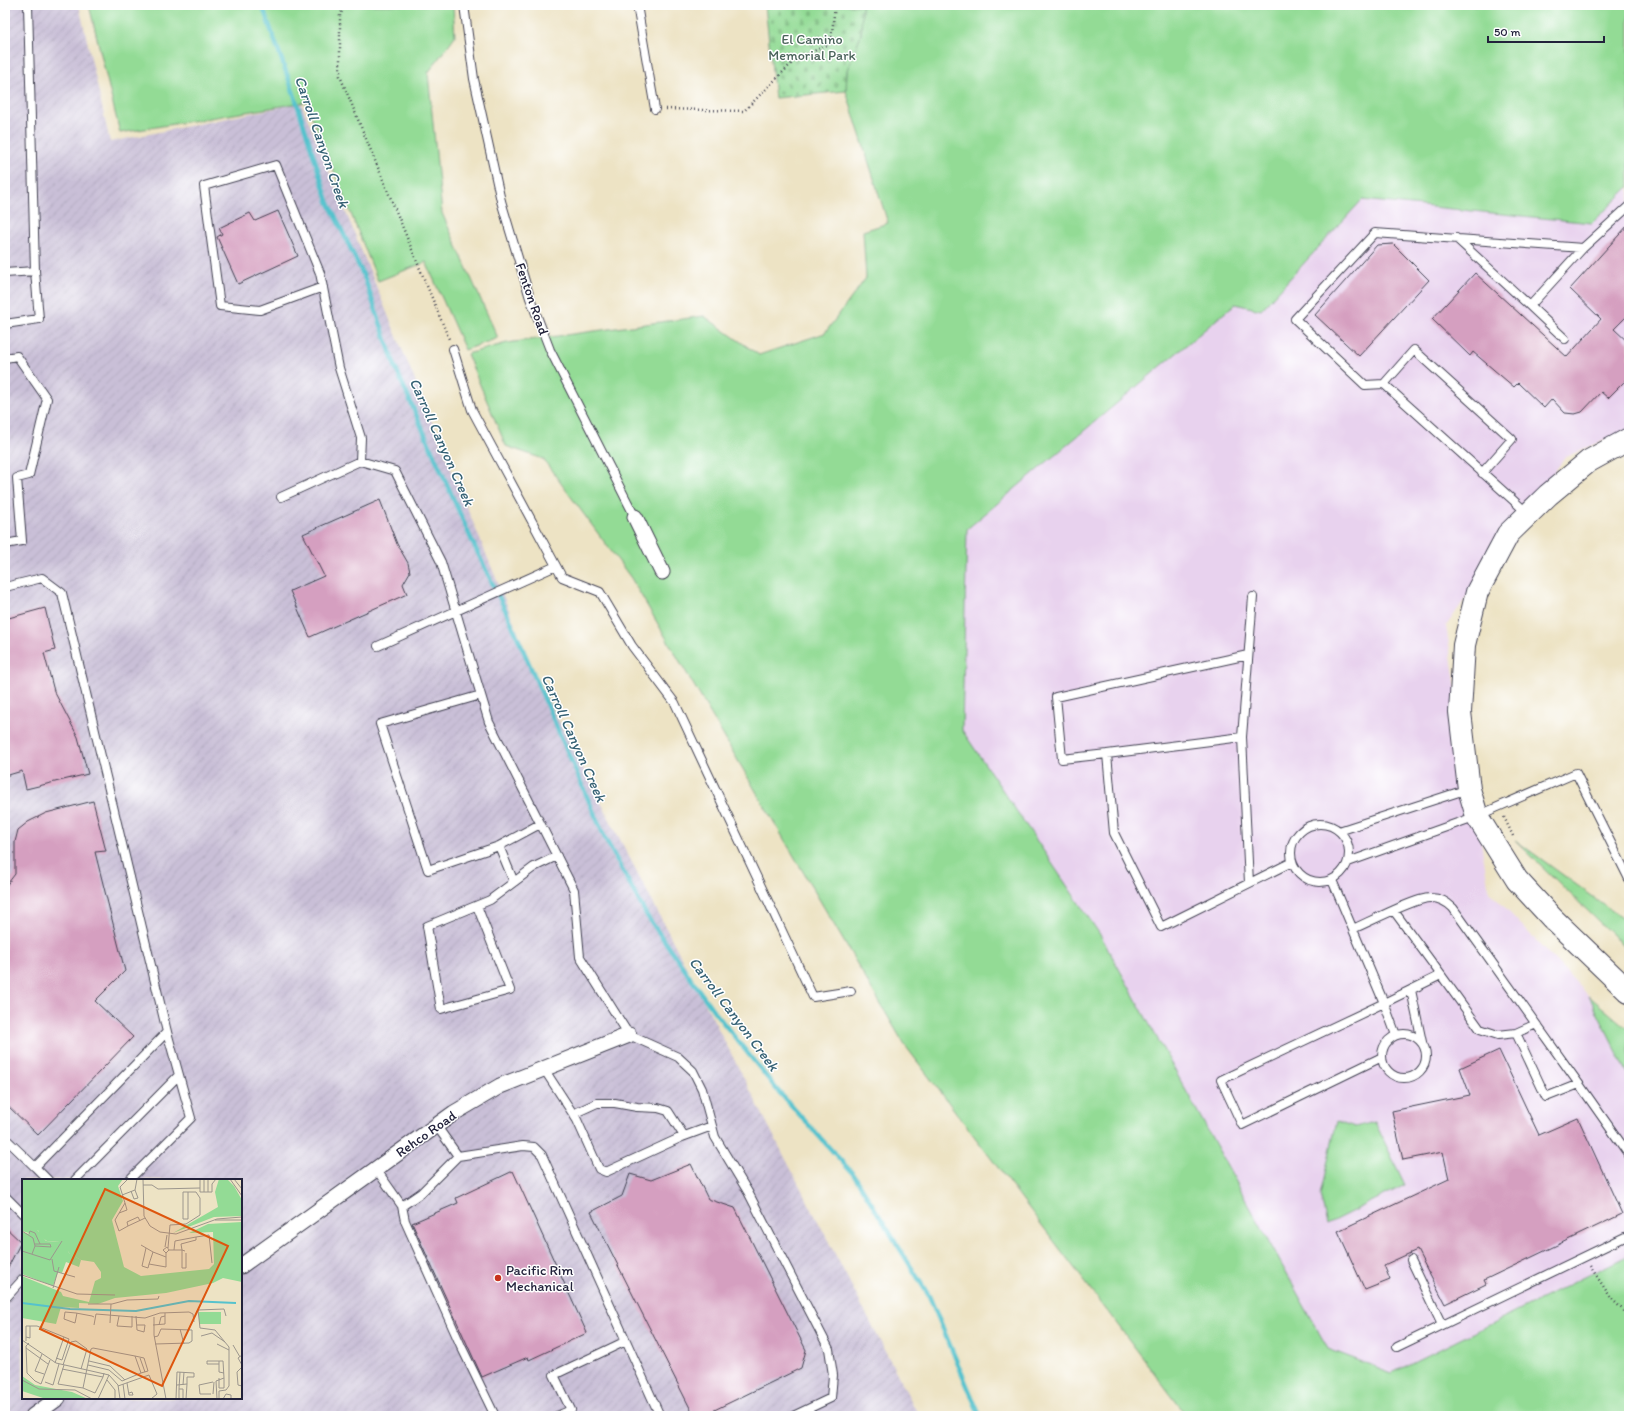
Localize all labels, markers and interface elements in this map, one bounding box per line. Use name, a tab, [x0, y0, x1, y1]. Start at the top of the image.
scale bar	[1488, 18, 1604, 44]
text: 50 m	[1494, 25, 1520, 39]
park label: El Camino Memorial Park	[768, 31, 856, 64]
water label: Carroll Canyon Creek	[291, 74, 353, 211]
street label: Fenton Road	[512, 261, 552, 338]
water label: Carroll Canyon Creek	[406, 375, 479, 510]
water label: Carroll Canyon Creek	[538, 671, 611, 806]
water label: Carroll Canyon Creek	[685, 953, 783, 1076]
street label: Rehco Road	[392, 1107, 460, 1161]
inset map	[22, 1179, 242, 1399]
place label: Pacific Rim Mechanical	[506, 1262, 574, 1295]
marker: Pacific Rim Mechanical	[493, 1273, 503, 1283]

